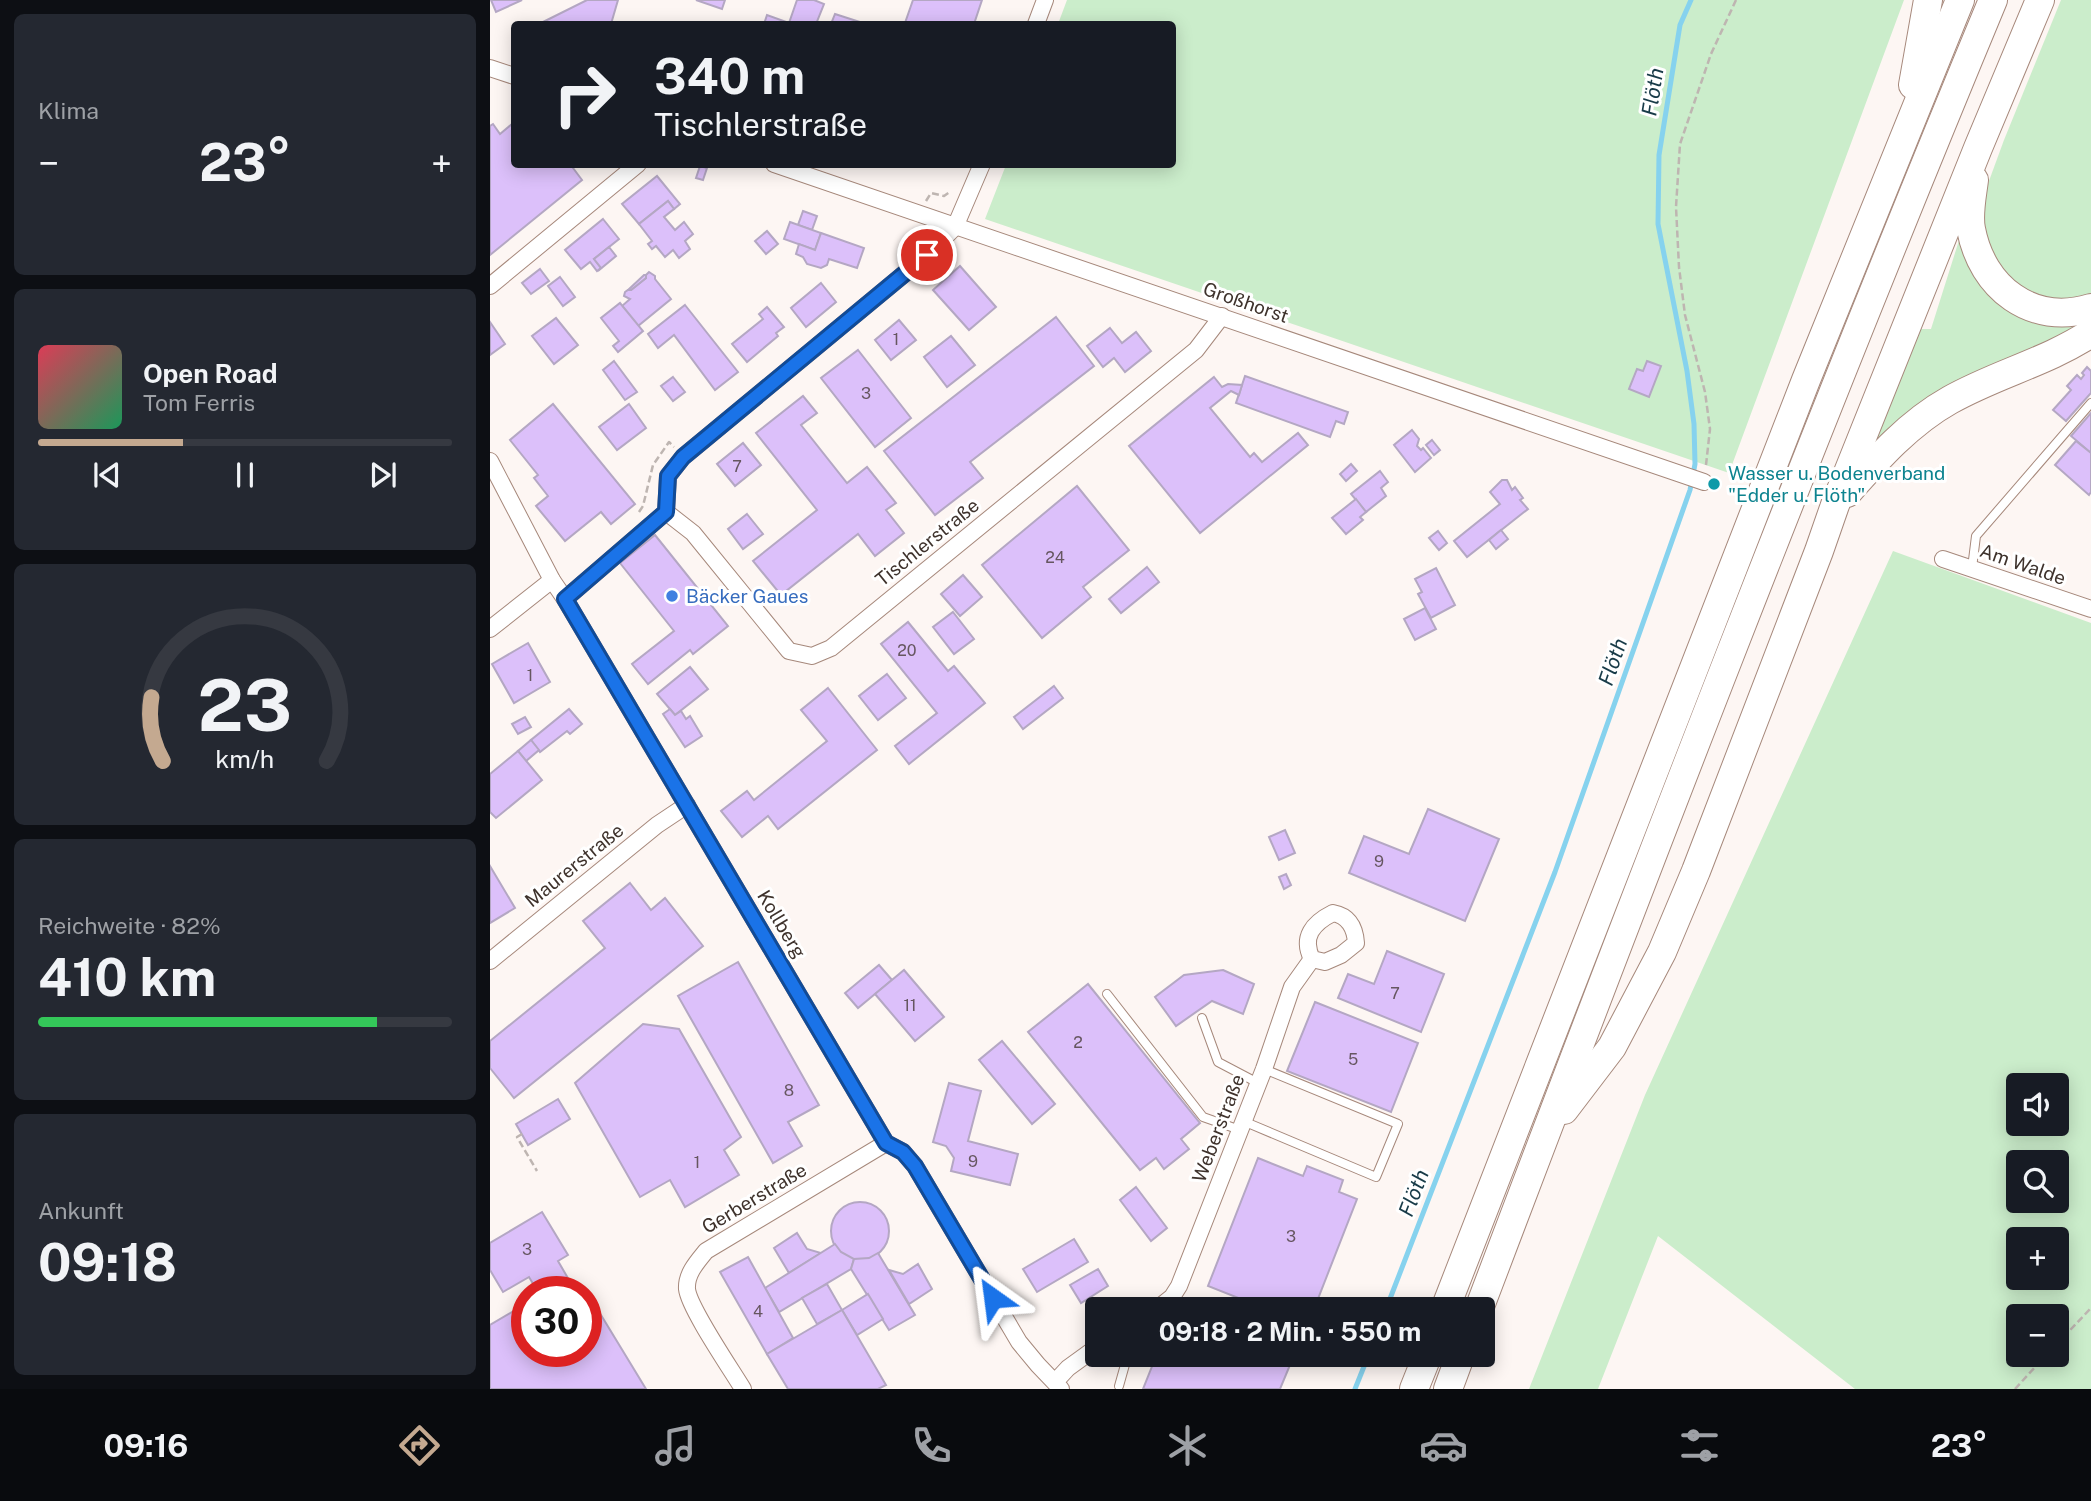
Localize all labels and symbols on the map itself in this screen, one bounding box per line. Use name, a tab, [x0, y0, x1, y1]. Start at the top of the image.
water label: Flöth	[1636, 66, 1669, 118]
pin	[897, 225, 957, 285]
street label: Großhorst	[1200, 277, 1292, 327]
house number: 1	[893, 330, 899, 349]
house number: 3	[861, 384, 871, 403]
house number: 7	[732, 457, 742, 476]
place label: Wasser u. Bodenverband "Edder u. Flöth"	[1728, 462, 1945, 506]
marker: Wasser u. Bodenverband "Edder u. Flöth"	[1706, 476, 1722, 492]
street label: Tischlerstraße	[871, 494, 983, 590]
street label: Am Walde	[1977, 539, 2069, 589]
house number: 24	[1045, 548, 1065, 567]
place label: Bäcker Gaues	[686, 585, 808, 607]
marker: Bäcker Gaues	[664, 588, 680, 604]
water label: Flöth	[1593, 635, 1632, 689]
house number: 20	[897, 641, 917, 660]
house number: 1	[527, 666, 533, 685]
street label: Maurerstraße	[520, 819, 628, 911]
house number: 9	[1374, 852, 1384, 871]
street label: Kollberg	[753, 886, 811, 962]
house number: 7	[1390, 984, 1400, 1003]
house number: 11	[903, 996, 917, 1015]
house number: 2	[1073, 1033, 1083, 1052]
house number: 5	[1348, 1050, 1358, 1069]
street label: Weberstraße	[1187, 1071, 1249, 1185]
house number: 8	[784, 1081, 794, 1100]
house number: 9	[968, 1152, 978, 1171]
house number: 1	[694, 1153, 700, 1172]
street label: Gerberstraße	[698, 1158, 810, 1238]
water label: Flöth	[1393, 1166, 1434, 1220]
house number: 3	[1286, 1227, 1296, 1246]
house number: 3	[522, 1240, 532, 1259]
position arrow	[956, 1261, 1030, 1335]
speed limit sign: 30	[511, 1276, 602, 1367]
house number: 4	[753, 1302, 763, 1321]

